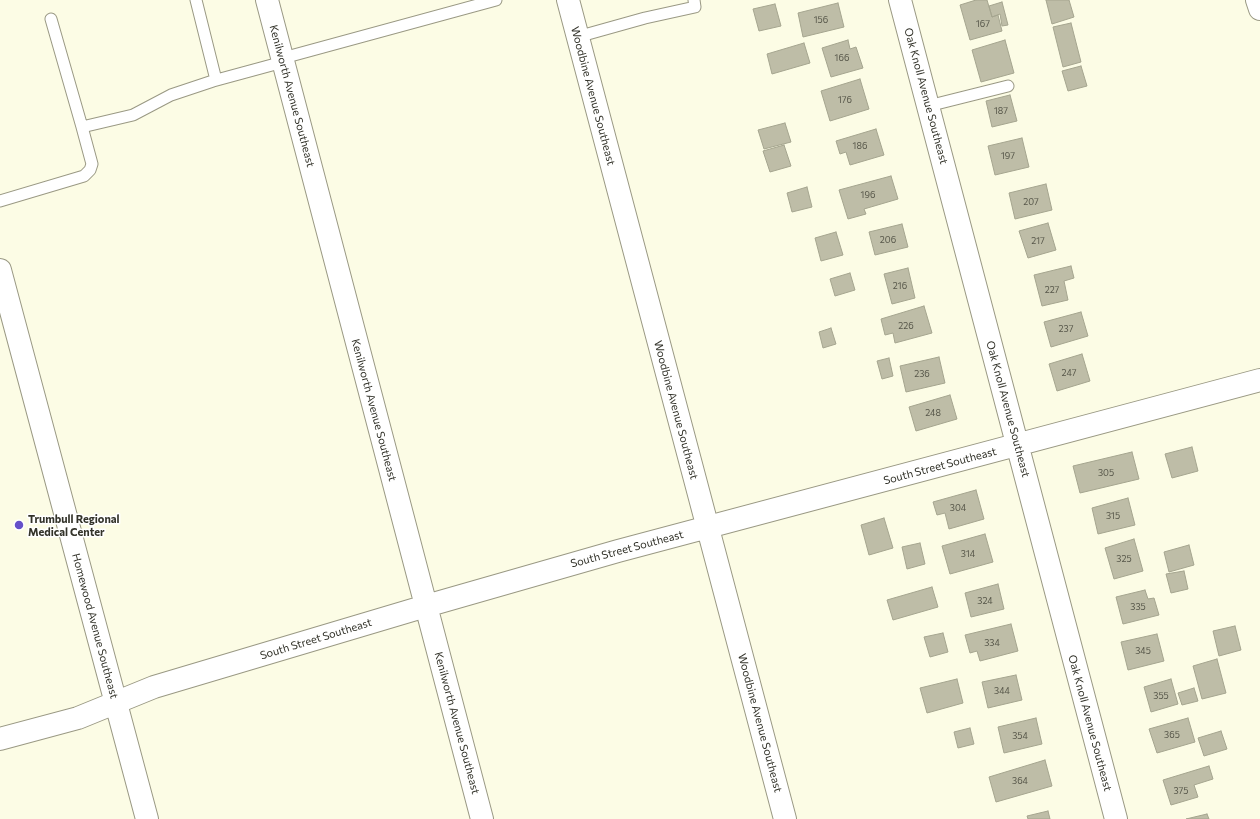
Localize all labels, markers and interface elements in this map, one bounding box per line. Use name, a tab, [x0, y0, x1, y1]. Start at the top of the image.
house number: 156	[814, 15, 828, 25]
house number: 167	[976, 19, 990, 29]
street label: Kenilworth Avenue Southeast	[267, 23, 317, 169]
street label: Woodbine Avenue Southeast	[568, 25, 618, 167]
street label: Oak Knoll Avenue Southeast	[901, 26, 951, 166]
house number: 166	[835, 53, 849, 63]
house number: 176	[838, 95, 852, 105]
house number: 187	[994, 106, 1008, 116]
house number: 186	[853, 141, 867, 151]
house number: 197	[1001, 151, 1015, 161]
house number: 196	[861, 190, 875, 200]
house number: 207	[1023, 197, 1039, 207]
house number: 206	[880, 235, 896, 245]
house number: 217	[1031, 236, 1045, 246]
house number: 216	[893, 281, 907, 291]
house number: 227	[1045, 285, 1059, 295]
house number: 226	[898, 321, 914, 331]
house number: 237	[1059, 324, 1073, 334]
street label: Kenilworth Avenue Southeast	[349, 337, 399, 483]
street label: Woodbine Avenue Southeast	[651, 339, 701, 481]
street label: Oak Knoll Avenue Southeast	[983, 339, 1033, 479]
house number: 247	[1062, 368, 1076, 378]
house number: 236	[914, 369, 930, 379]
house number: 248	[925, 408, 941, 418]
street label: South Street Southeast	[882, 445, 998, 487]
house number: 305	[1098, 468, 1114, 478]
house number: 304	[950, 503, 966, 513]
house number: 315	[1106, 511, 1120, 521]
place label: Trumbull Regional Medical Center	[28, 512, 120, 538]
marker: Trumbull Regional Medical Center	[13, 519, 25, 531]
street label: South Street Southeast	[569, 528, 685, 570]
house number: 314	[961, 549, 975, 559]
street label: Homewood Avenue Southeast	[69, 552, 121, 700]
house number: 325	[1116, 554, 1132, 564]
house number: 324	[977, 596, 993, 606]
house number: 335	[1130, 602, 1146, 612]
street label: South Street Southeast	[258, 616, 374, 662]
house number: 334	[984, 638, 1000, 648]
house number: 345	[1135, 646, 1151, 656]
street label: Kenilworth Avenue Southeast	[432, 650, 482, 796]
street label: Woodbine Avenue Southeast	[735, 652, 785, 794]
street label: Oak Knoll Avenue Southeast	[1065, 653, 1115, 793]
house number: 344	[994, 686, 1010, 696]
house number: 355	[1153, 691, 1169, 701]
house number: 365	[1164, 730, 1180, 740]
house number: 354	[1012, 731, 1028, 741]
house number: 364	[1012, 776, 1028, 786]
house number: 375	[1174, 786, 1188, 796]

